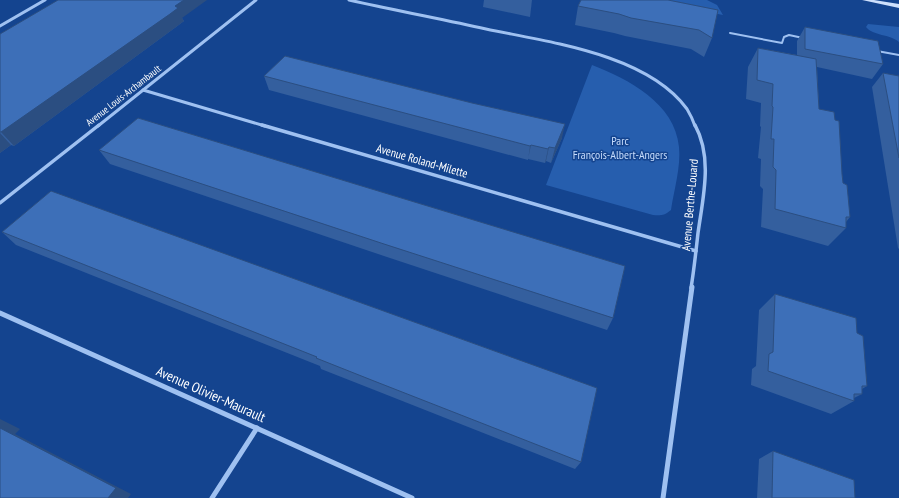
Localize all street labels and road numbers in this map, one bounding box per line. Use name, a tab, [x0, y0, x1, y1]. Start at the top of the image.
street label: Avenue Louis-Archambault	[83, 62, 164, 129]
street label: Avenue Roland-Milette	[375, 140, 470, 181]
street label: Avenue Berthe-Louard	[678, 158, 701, 252]
street label: Avenue Olivier-Maurault	[154, 362, 269, 426]

